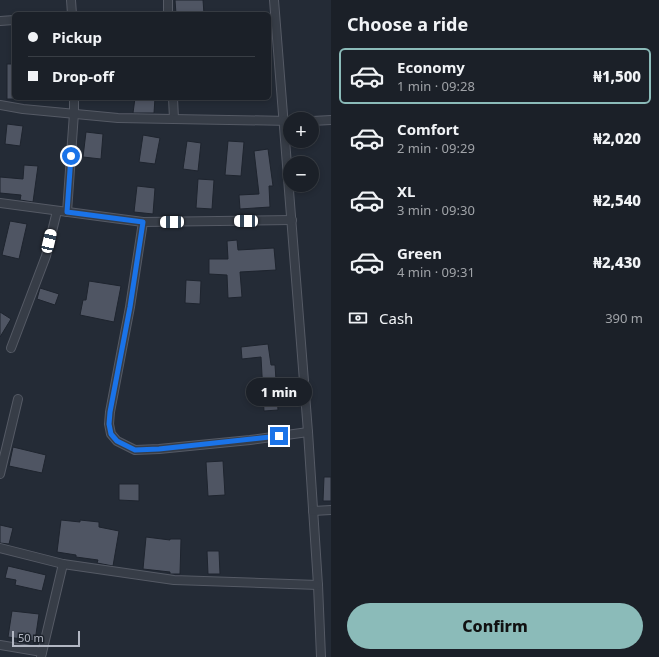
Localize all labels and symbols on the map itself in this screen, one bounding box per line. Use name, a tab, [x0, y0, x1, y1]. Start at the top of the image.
route start	[62, 147, 80, 165]
car	[234, 215, 258, 227]
car	[160, 216, 184, 228]
car	[40, 228, 58, 254]
callout: 1 min	[246, 378, 312, 406]
route end	[270, 427, 288, 445]
scale bar	[12, 629, 80, 648]

